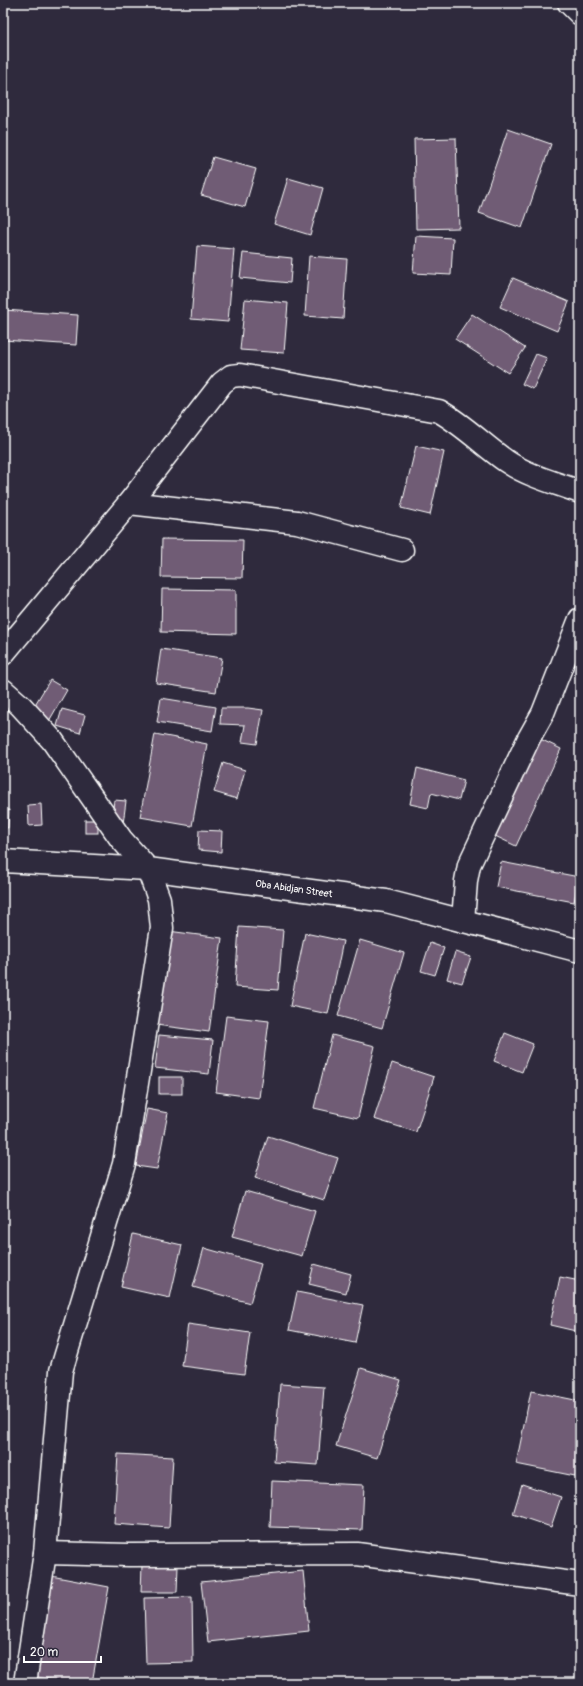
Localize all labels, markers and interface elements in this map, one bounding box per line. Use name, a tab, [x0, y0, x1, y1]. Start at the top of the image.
street label: Oba Abidjan Street	[255, 878, 334, 900]
scale bar	[24, 1638, 101, 1664]
text: 20 m	[30, 1645, 59, 1660]

